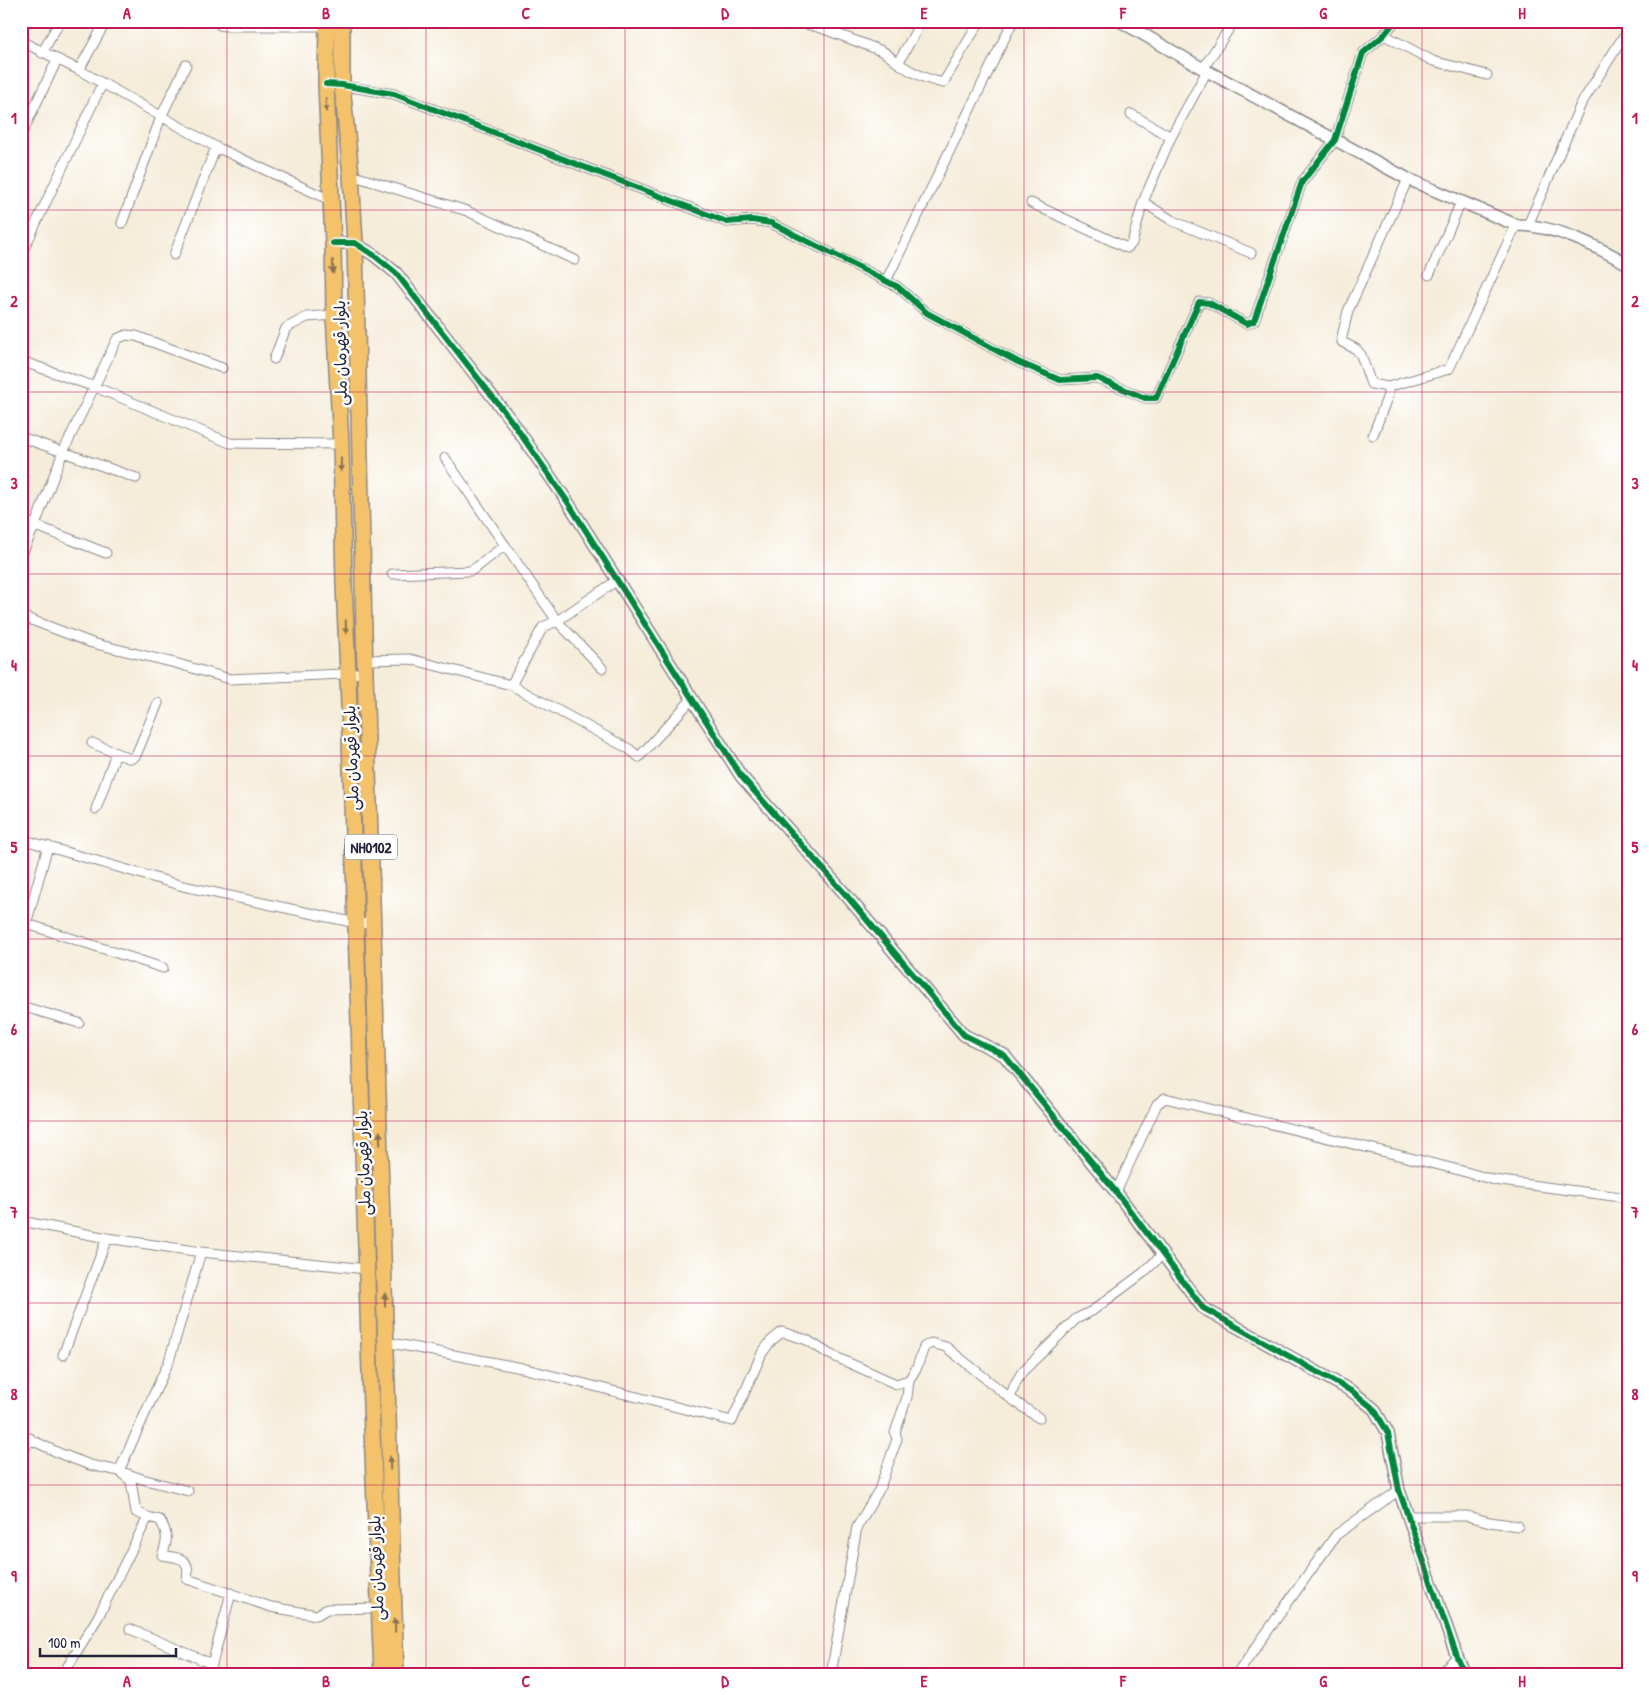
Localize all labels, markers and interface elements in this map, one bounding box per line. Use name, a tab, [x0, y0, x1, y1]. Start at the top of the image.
text: A	[123, 2, 131, 24]
text: B	[322, 2, 330, 24]
text: C	[522, 2, 531, 24]
text: D	[721, 2, 729, 24]
text: E	[920, 2, 928, 24]
text: F	[1119, 2, 1127, 24]
text: G	[1319, 2, 1327, 24]
text: H	[1518, 2, 1526, 24]
one-way arrow	[323, 97, 331, 113]
text: 1	[11, 107, 17, 129]
text: 1	[1632, 107, 1638, 129]
one-way arrow	[329, 260, 337, 276]
text: 2	[10, 290, 18, 312]
text: 2	[1631, 290, 1639, 312]
street label: بلوار قهرمان ملی	[328, 300, 352, 406]
one-way arrow	[338, 457, 346, 473]
text: 3	[10, 472, 18, 494]
text: 3	[1631, 472, 1639, 494]
one-way arrow	[342, 619, 350, 635]
text: 4	[11, 654, 17, 676]
text: 4	[1632, 654, 1638, 676]
street label: بلوار قهرمان ملی	[338, 705, 364, 811]
road number: NH0102	[345, 834, 397, 860]
text: 5	[11, 836, 18, 858]
text: 5	[1632, 836, 1639, 858]
text: 6	[11, 1018, 18, 1040]
text: 6	[1632, 1018, 1639, 1040]
street label: بلوار قهرمان ملی	[350, 1110, 376, 1216]
one-way arrow	[376, 1129, 384, 1145]
text: 7	[9, 1201, 18, 1223]
text: 7	[1630, 1201, 1639, 1223]
one-way arrow	[381, 1292, 389, 1308]
text: 8	[11, 1383, 18, 1405]
text: 8	[1632, 1383, 1639, 1405]
one-way arrow	[385, 1454, 393, 1470]
street label: بلوار قهرمان ملی	[363, 1515, 389, 1621]
text: 9	[11, 1565, 17, 1587]
text: 9	[1632, 1565, 1638, 1587]
one-way arrow	[391, 1617, 399, 1633]
scale bar	[40, 1625, 176, 1657]
text: 100 m	[48, 1632, 81, 1653]
text: A	[123, 1670, 131, 1692]
text: B	[322, 1670, 330, 1692]
text: C	[522, 1670, 531, 1692]
text: D	[721, 1670, 729, 1692]
text: E	[920, 1670, 928, 1692]
text: F	[1119, 1670, 1127, 1692]
text: G	[1319, 1670, 1327, 1692]
text: H	[1518, 1670, 1526, 1692]

